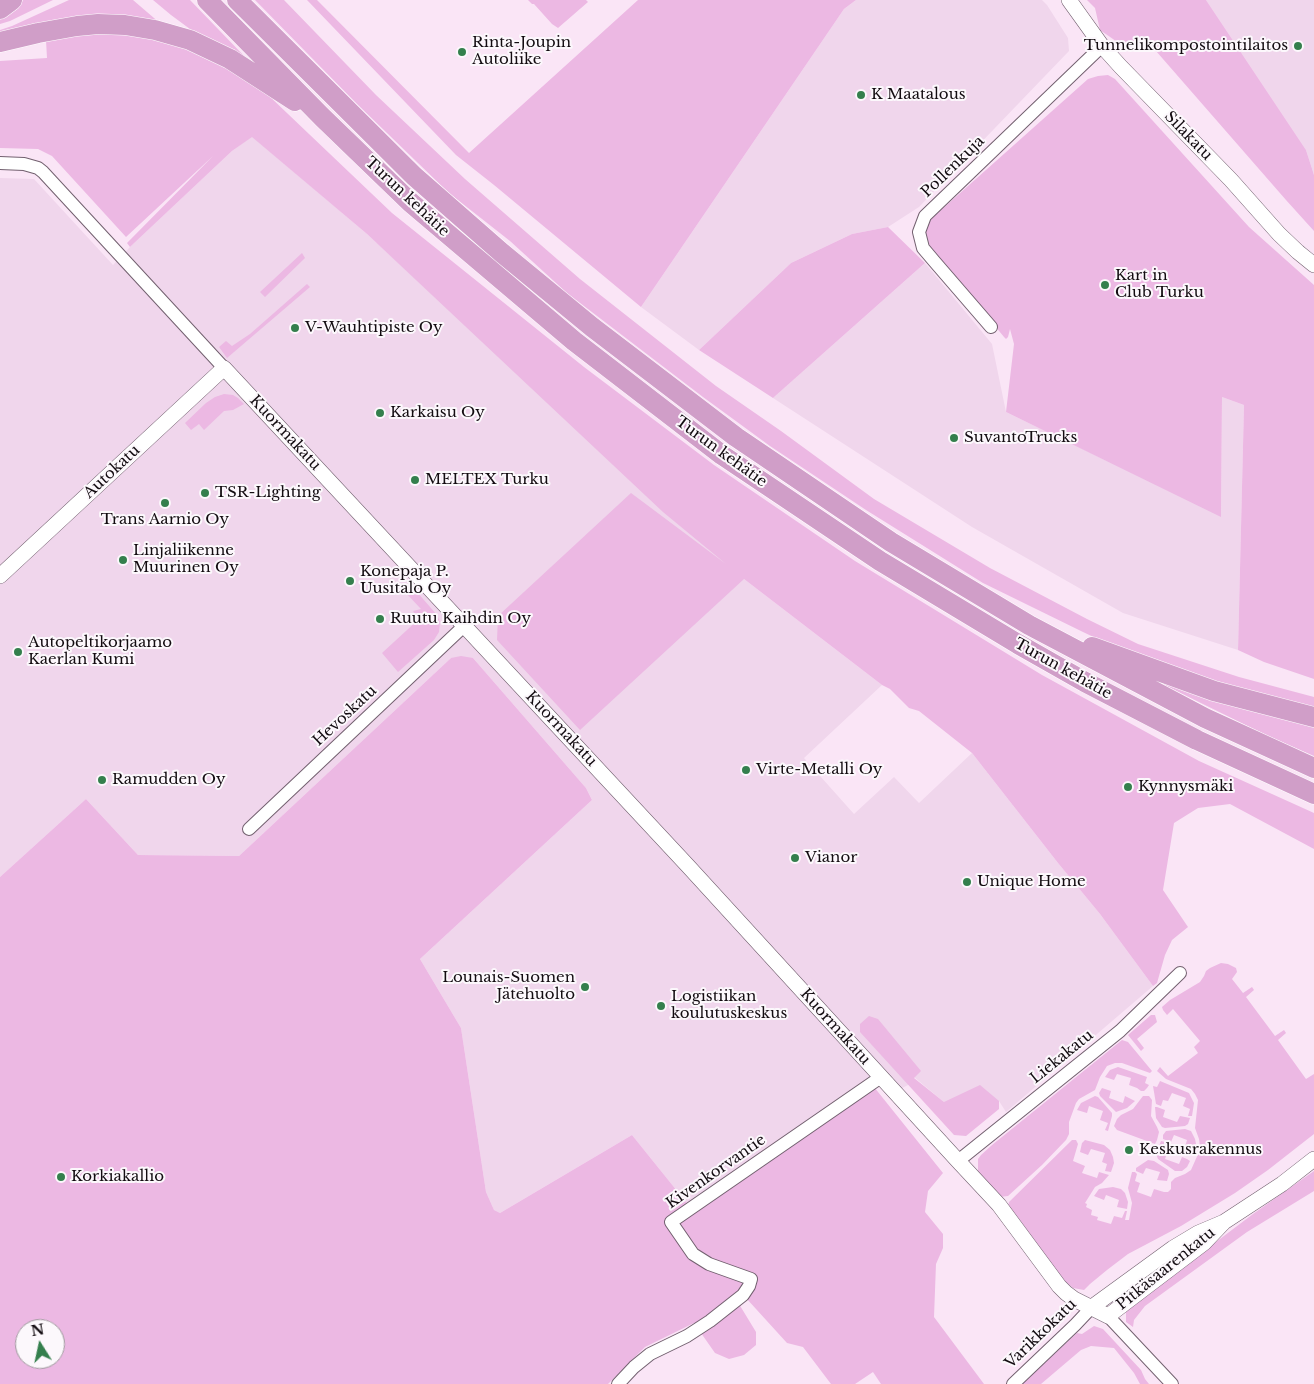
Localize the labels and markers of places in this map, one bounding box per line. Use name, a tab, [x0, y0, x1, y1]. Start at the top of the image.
place label: Rinta-Joupin Autoliike	[472, 34, 571, 69]
place label: Tunnelikompostointilaitos	[1084, 37, 1288, 55]
marker: Tunnelikompostointilaitos	[1292, 40, 1304, 52]
marker: Rinta-Joupin Autoliike	[456, 46, 468, 58]
place label: K Maatalous	[871, 86, 965, 104]
marker: K Maatalous	[855, 89, 867, 101]
place label: Kart in Club Turku	[1115, 267, 1204, 302]
marker: Kart in Club Turku	[1099, 279, 1111, 291]
place label: V-Wauhtipiste Oy	[305, 319, 443, 337]
marker: V-Wauhtipiste Oy	[289, 322, 301, 334]
place label: Karkaisu Oy	[390, 404, 485, 422]
marker: Karkaisu Oy	[374, 407, 386, 419]
place label: SuvantoTrucks	[964, 429, 1077, 447]
marker: SuvantoTrucks	[948, 432, 960, 444]
place label: MELTEX Turku	[425, 471, 549, 489]
marker: MELTEX Turku	[409, 474, 421, 486]
place label: TSR-Lighting	[215, 484, 321, 502]
marker: TSR-Lighting	[199, 487, 211, 499]
marker: Trans Aarnio Oy	[159, 497, 171, 509]
place label: Trans Aarnio Oy	[101, 511, 229, 529]
place label: Linjaliikenne Muurinen Oy	[133, 542, 239, 577]
marker: Linjaliikenne Muurinen Oy	[117, 554, 129, 566]
place label: Konepaja P. Uusitalo Oy	[360, 563, 451, 598]
marker: Konepaja P. Uusitalo Oy	[344, 575, 356, 587]
place label: Ruutu Kaihdin Oy	[390, 610, 531, 628]
marker: Ruutu Kaihdin Oy	[374, 613, 386, 625]
place label: Autopeltikorjaamo Kaerlan Kumi	[28, 634, 172, 669]
marker: Autopeltikorjaamo Kaerlan Kumi	[12, 646, 24, 658]
place label: Virte-Metalli Oy	[756, 761, 882, 779]
marker: Virte-Metalli Oy	[740, 764, 752, 776]
place label: Ramudden Oy	[112, 771, 226, 789]
marker: Ramudden Oy	[96, 774, 108, 786]
place label: Kynnysmäki	[1138, 778, 1233, 796]
marker: Kynnysmäki	[1122, 781, 1134, 793]
place label: Vianor	[805, 849, 857, 867]
marker: Vianor	[789, 852, 801, 864]
place label: Unique Home	[977, 873, 1086, 891]
marker: Unique Home	[961, 876, 973, 888]
place label: Lounais-Suomen Jätehuolto	[442, 969, 575, 1004]
marker: Lounais-Suomen Jätehuolto	[579, 981, 591, 993]
place label: Logistiikan koulutuskeskus	[671, 988, 787, 1023]
marker: Logistiikan koulutuskeskus	[655, 1000, 667, 1012]
place label: Keskusrakennus	[1139, 1141, 1262, 1159]
marker: Keskusrakennus	[1123, 1144, 1135, 1156]
place label: Korkiakallio	[71, 1168, 164, 1186]
marker: Korkiakallio	[55, 1171, 67, 1183]

